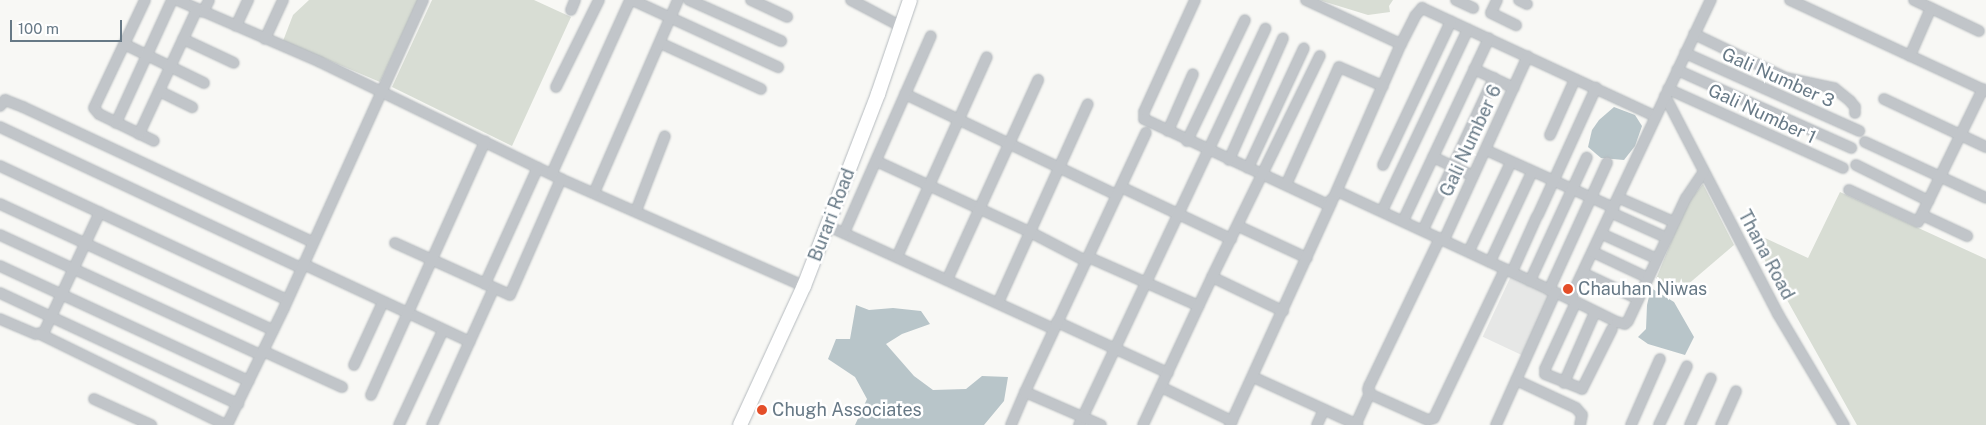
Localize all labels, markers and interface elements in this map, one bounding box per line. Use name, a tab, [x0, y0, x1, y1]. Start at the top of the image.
scale bar	[12, 10, 125, 42]
text: 100 m	[18, 20, 59, 37]
street label: Gali Number 3	[1718, 44, 1838, 112]
street label: Gali Number 1	[1705, 80, 1819, 148]
street label: Gali Number 6	[1436, 82, 1506, 200]
street label: Burari Road	[804, 165, 860, 265]
street label: Thana Road	[1733, 207, 1799, 303]
place label: Chauhan Niwas	[1578, 278, 1707, 300]
marker: Chauhan Niwas	[1562, 283, 1574, 295]
place label: Chugh Associates	[772, 399, 922, 421]
marker: Chugh Associates	[756, 404, 768, 416]

